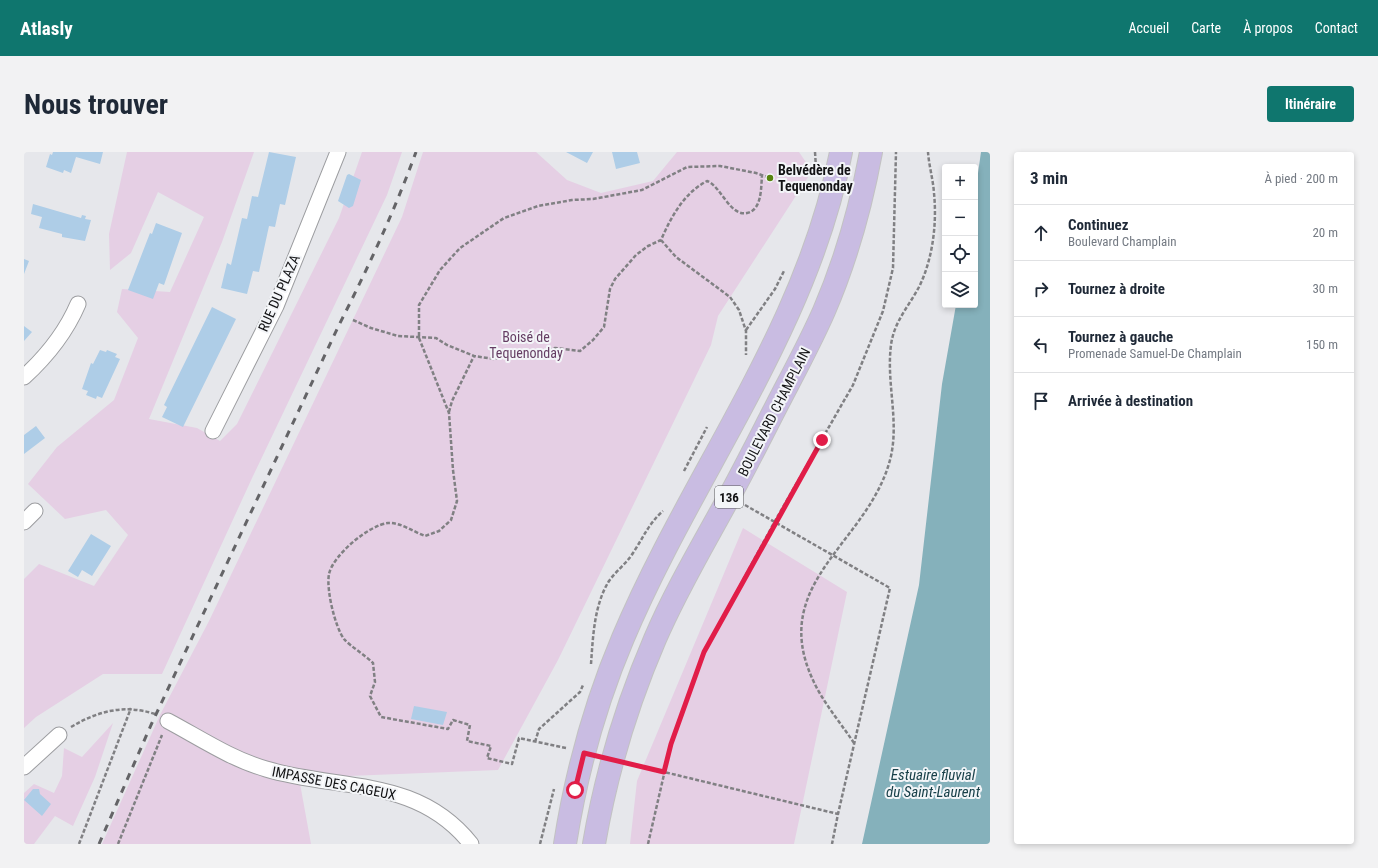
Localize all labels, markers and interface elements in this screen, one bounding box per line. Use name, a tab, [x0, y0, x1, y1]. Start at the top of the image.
text: Atlasly	[20, 17, 73, 40]
text: Accueil	[1128, 20, 1169, 36]
text: Carte	[1191, 20, 1221, 36]
text: À propos	[1243, 20, 1293, 36]
text: Contact	[1315, 20, 1358, 36]
button: Itinéraire	[1267, 86, 1354, 122]
text: Nous trouver	[24, 88, 168, 121]
place label: Belvédère de Tequenonday	[778, 162, 853, 194]
map controls	[942, 164, 978, 308]
button: +	[942, 164, 978, 200]
text: 3 min	[1030, 168, 1068, 188]
text: À pied · 200 m	[1264, 171, 1338, 186]
marker: Belvédère de Tequenonday	[765, 173, 775, 183]
button: −	[942, 200, 978, 236]
text: Continuez	[1068, 216, 1129, 234]
icon: ahead	[1030, 222, 1052, 244]
text: 20 m	[1312, 225, 1338, 240]
text: Boulevard Champlain	[1068, 234, 1176, 249]
button: locate	[942, 236, 978, 272]
street label: RUE DU PLAZA	[255, 252, 303, 334]
button: layers	[942, 272, 978, 308]
icon: right	[1030, 278, 1052, 300]
text: Tournez à droite	[1068, 280, 1165, 298]
text: 30 m	[1312, 281, 1338, 296]
text: Tournez à gauche	[1068, 328, 1173, 346]
park label: Boisé de Tequenonday	[489, 329, 563, 361]
icon: left	[1030, 334, 1052, 356]
text: 150 m	[1306, 337, 1338, 352]
street label: BOULEVARD CHAMPLAIN	[735, 345, 813, 479]
text: Promenade Samuel-De Champlain	[1068, 346, 1242, 361]
icon: arrive	[1030, 390, 1052, 412]
text: Arrivée à destination	[1068, 392, 1193, 410]
route end	[813, 431, 831, 449]
road number: 136	[715, 486, 743, 508]
street label: IMPASSE DES CAGEUX	[271, 763, 398, 803]
water label: Estuaire fluvial du Saint-Laurent	[886, 766, 981, 801]
route start	[566, 781, 584, 799]

